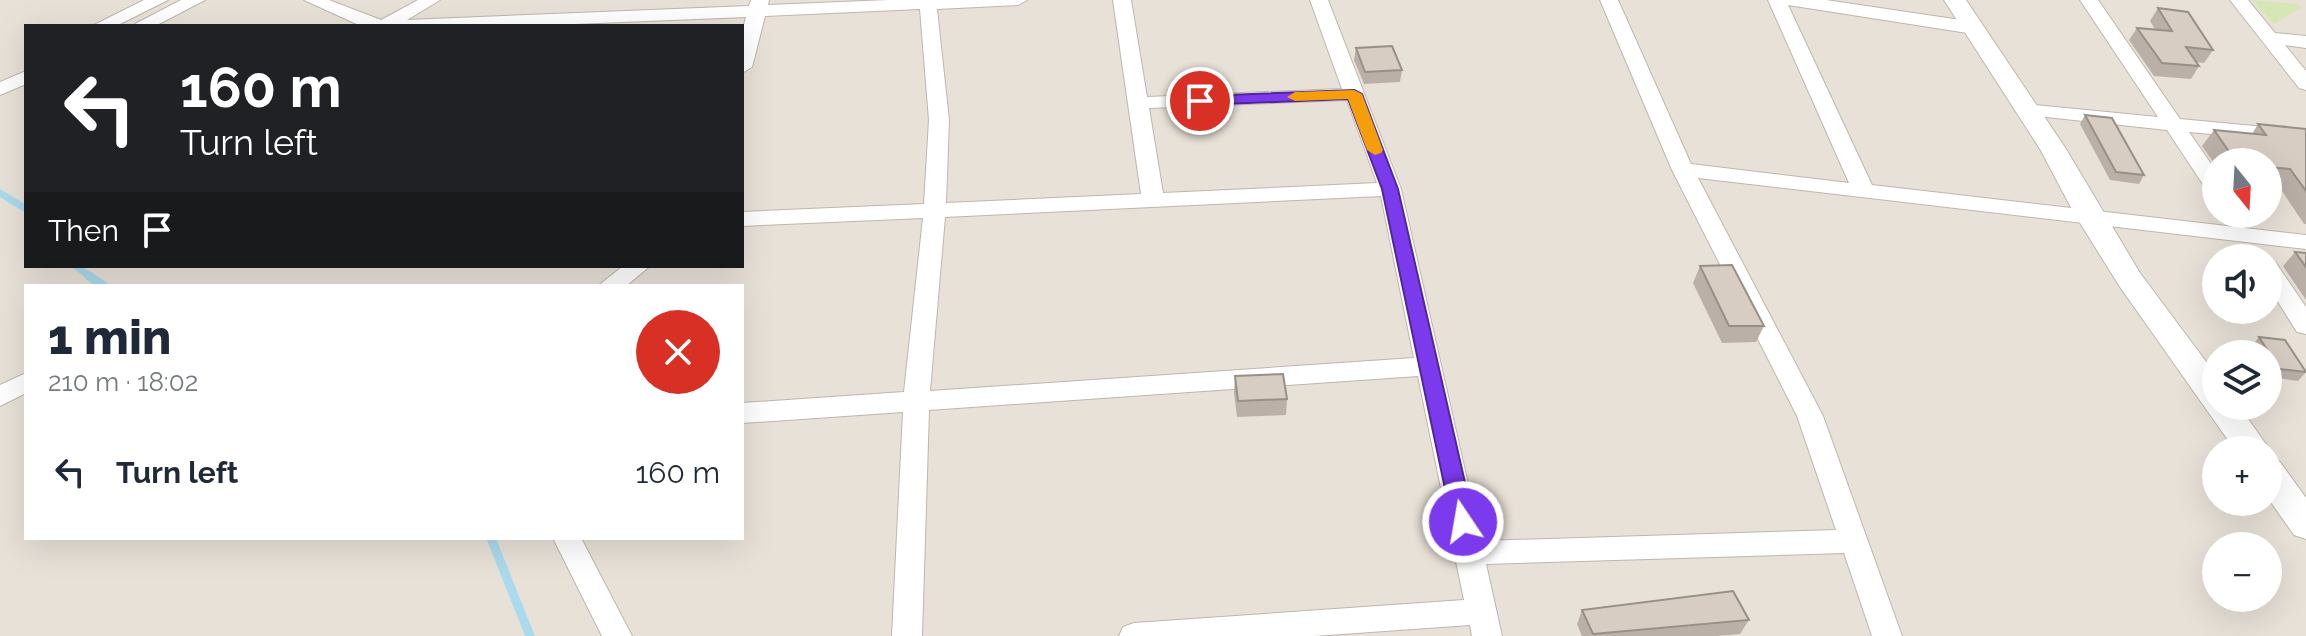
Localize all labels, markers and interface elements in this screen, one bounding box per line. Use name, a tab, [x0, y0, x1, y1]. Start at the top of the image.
text: 160 m	[180, 54, 342, 120]
icon: left	[48, 56, 152, 160]
pin	[1166, 67, 1234, 135]
icon: arrive	[1178, 79, 1222, 123]
text: Turn left	[180, 121, 318, 163]
north arrow	[2202, 148, 2282, 228]
map controls	[2202, 148, 2282, 612]
icon: arrive	[135, 208, 179, 252]
text: Then	[48, 213, 119, 248]
button: sound	[2202, 244, 2282, 324]
text: 1 min	[48, 309, 171, 365]
button: close	[636, 310, 720, 394]
button: layers	[2202, 340, 2282, 420]
text: 210 m · 18:02	[48, 367, 198, 397]
button: +	[2202, 436, 2282, 516]
icon: left	[48, 450, 92, 494]
text: Turn left	[116, 455, 238, 490]
text: 160 m	[635, 455, 720, 490]
position arrow	[1421, 480, 1505, 564]
button: −	[2202, 532, 2282, 612]

